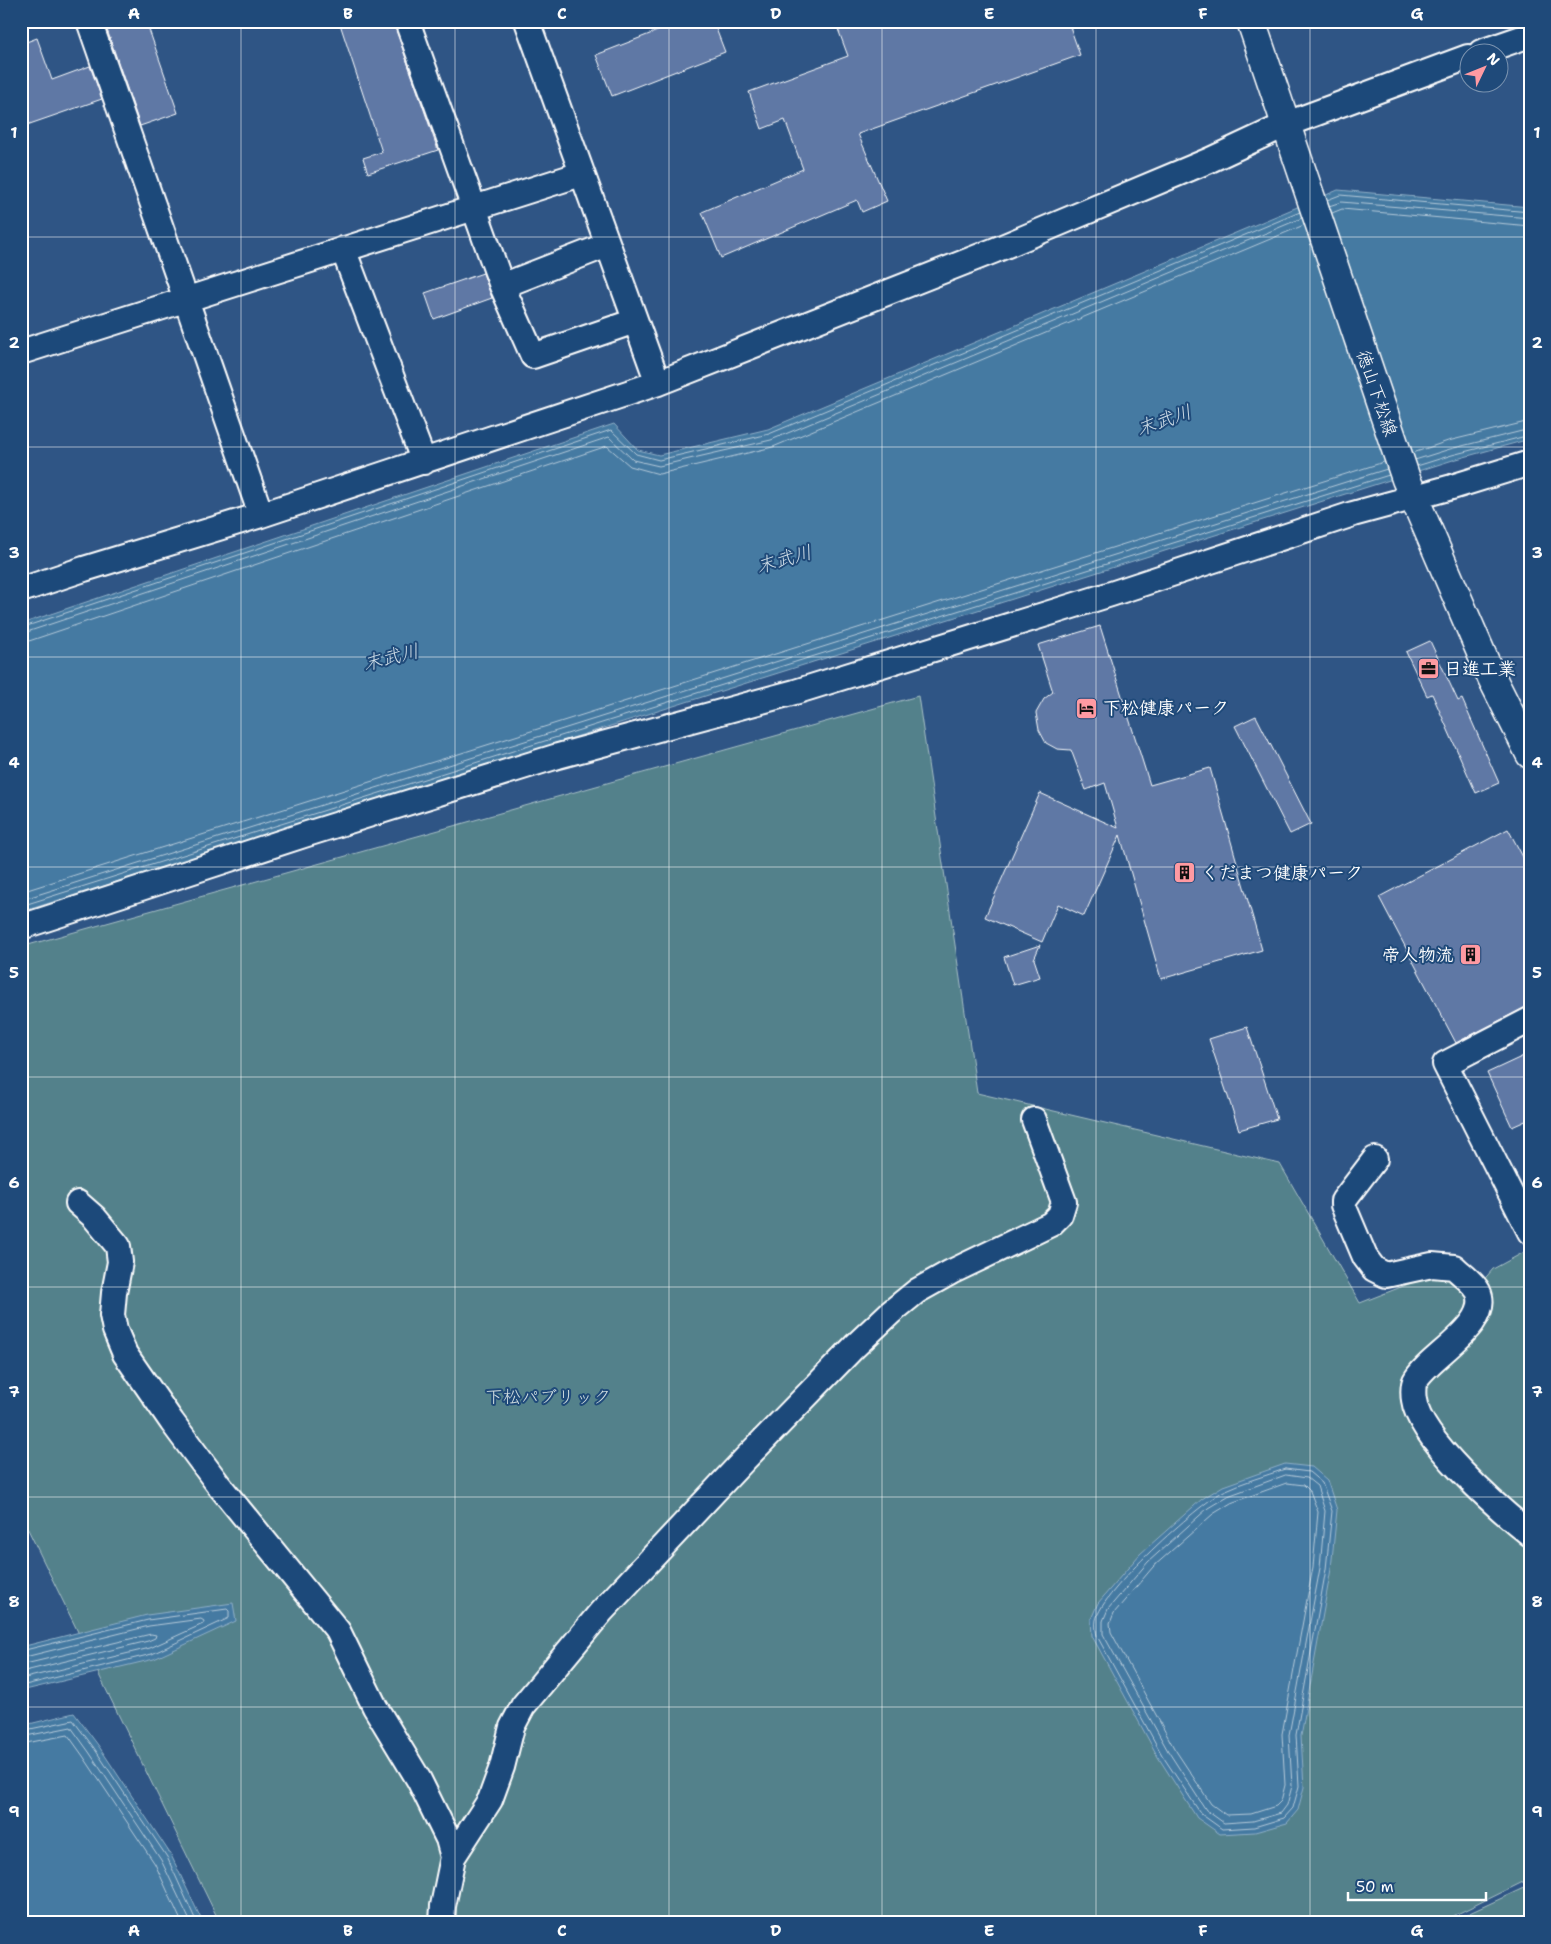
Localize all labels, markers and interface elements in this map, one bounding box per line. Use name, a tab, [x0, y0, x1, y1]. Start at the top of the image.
text: A	[128, 3, 140, 24]
text: B	[343, 3, 353, 24]
text: C	[557, 3, 567, 24]
text: D	[770, 3, 782, 24]
text: E	[984, 3, 994, 24]
text: F	[1198, 3, 1208, 24]
text: G	[1411, 3, 1424, 24]
north arrow	[1458, 42, 1508, 92]
text: N	[1483, 49, 1504, 69]
text: 1	[10, 122, 18, 143]
text: 1	[1533, 122, 1541, 143]
text: 2	[8, 332, 20, 353]
text: 2	[1531, 332, 1543, 353]
street label: 徳山下松線	[1351, 347, 1403, 439]
water label: 末武川	[1133, 399, 1195, 441]
water label: 末武川	[753, 539, 815, 579]
text: 3	[8, 542, 20, 563]
text: 3	[1531, 542, 1543, 563]
water label: 末武川	[360, 638, 422, 676]
office icon: 日進工業	[1416, 657, 1440, 681]
place label: 日進工業	[1444, 657, 1516, 681]
hotel icon: 下松健康パーク	[1075, 696, 1099, 720]
place label: 下松健康パーク	[1103, 696, 1229, 720]
text: 4	[8, 752, 20, 773]
text: 4	[1531, 752, 1543, 773]
building icon: くだまつ健康パーク	[1173, 861, 1197, 885]
place label: くだまつ健康パーク	[1201, 861, 1363, 885]
place label: 帝人物流	[1382, 943, 1454, 967]
building icon: 帝人物流	[1458, 943, 1482, 967]
text: 5	[9, 962, 19, 983]
text: 5	[1532, 962, 1542, 983]
text: 6	[8, 1172, 20, 1193]
text: 6	[1531, 1172, 1543, 1193]
text: 7	[8, 1381, 20, 1402]
text: 7	[1531, 1381, 1543, 1402]
park label: 下松パブリック	[485, 1385, 611, 1409]
text: 8	[8, 1591, 20, 1612]
text: 8	[1531, 1591, 1543, 1612]
text: 9	[8, 1801, 20, 1822]
text: 9	[1531, 1801, 1543, 1822]
scale bar	[1348, 1869, 1486, 1901]
text: 50 m	[1356, 1877, 1394, 1897]
text: A	[128, 1920, 140, 1941]
text: B	[343, 1920, 353, 1941]
text: C	[557, 1920, 567, 1941]
text: D	[770, 1920, 782, 1941]
text: E	[984, 1920, 994, 1941]
text: F	[1198, 1920, 1208, 1941]
text: G	[1411, 1920, 1424, 1941]

